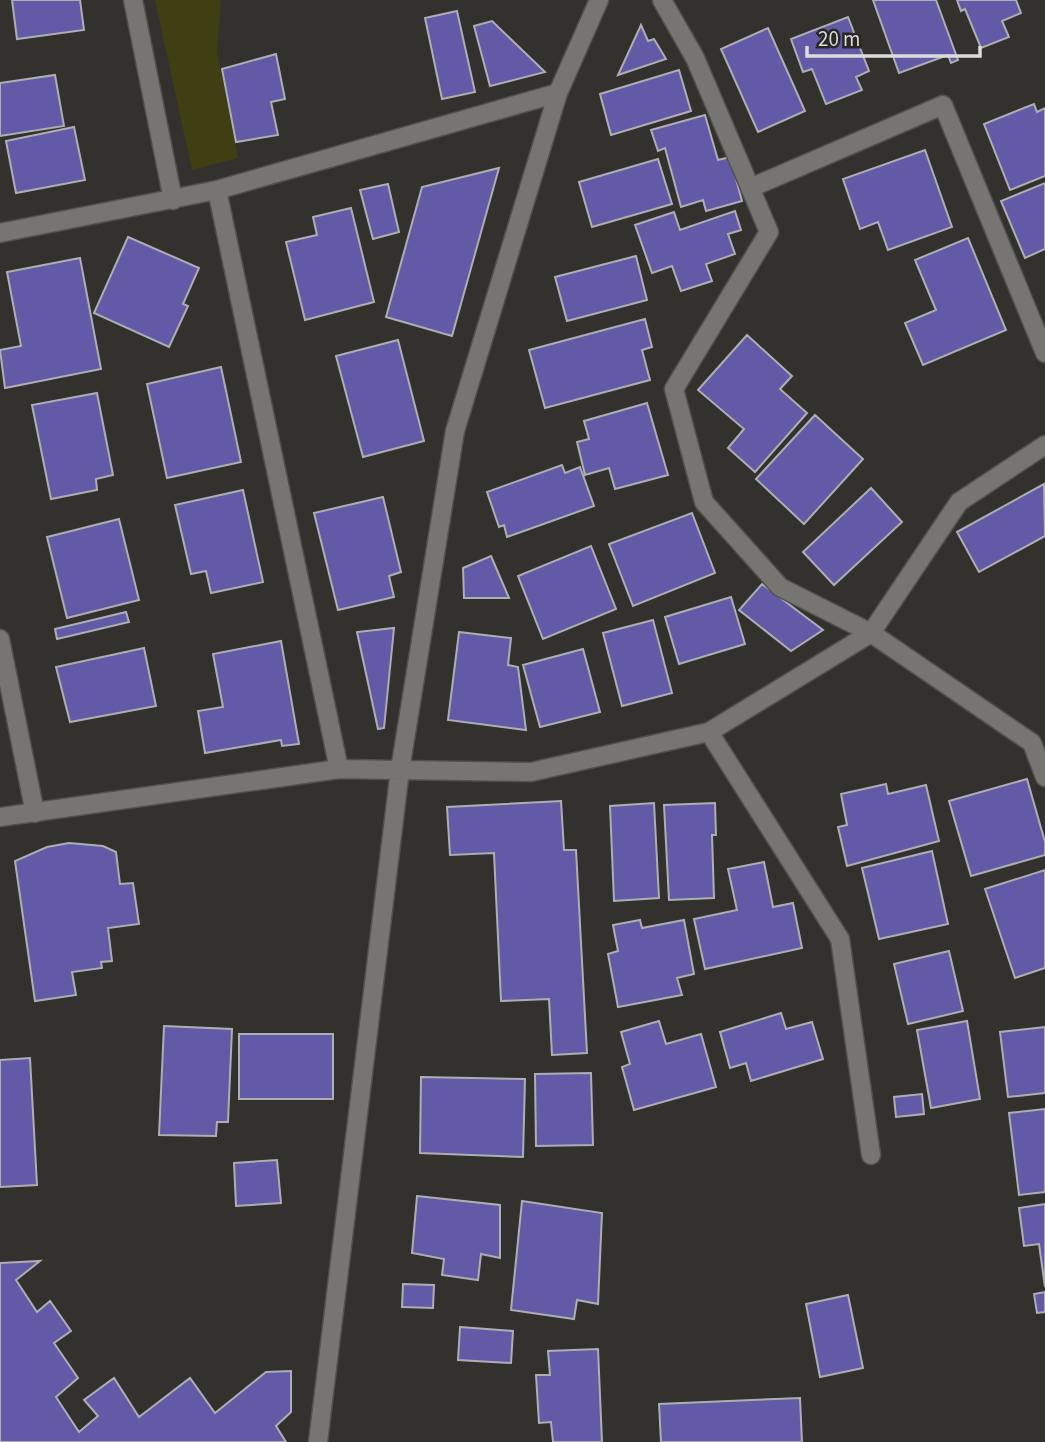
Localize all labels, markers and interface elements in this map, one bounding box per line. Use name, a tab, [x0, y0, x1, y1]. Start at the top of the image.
scale bar	[807, 14, 980, 58]
text: 20 m	[818, 24, 860, 54]

